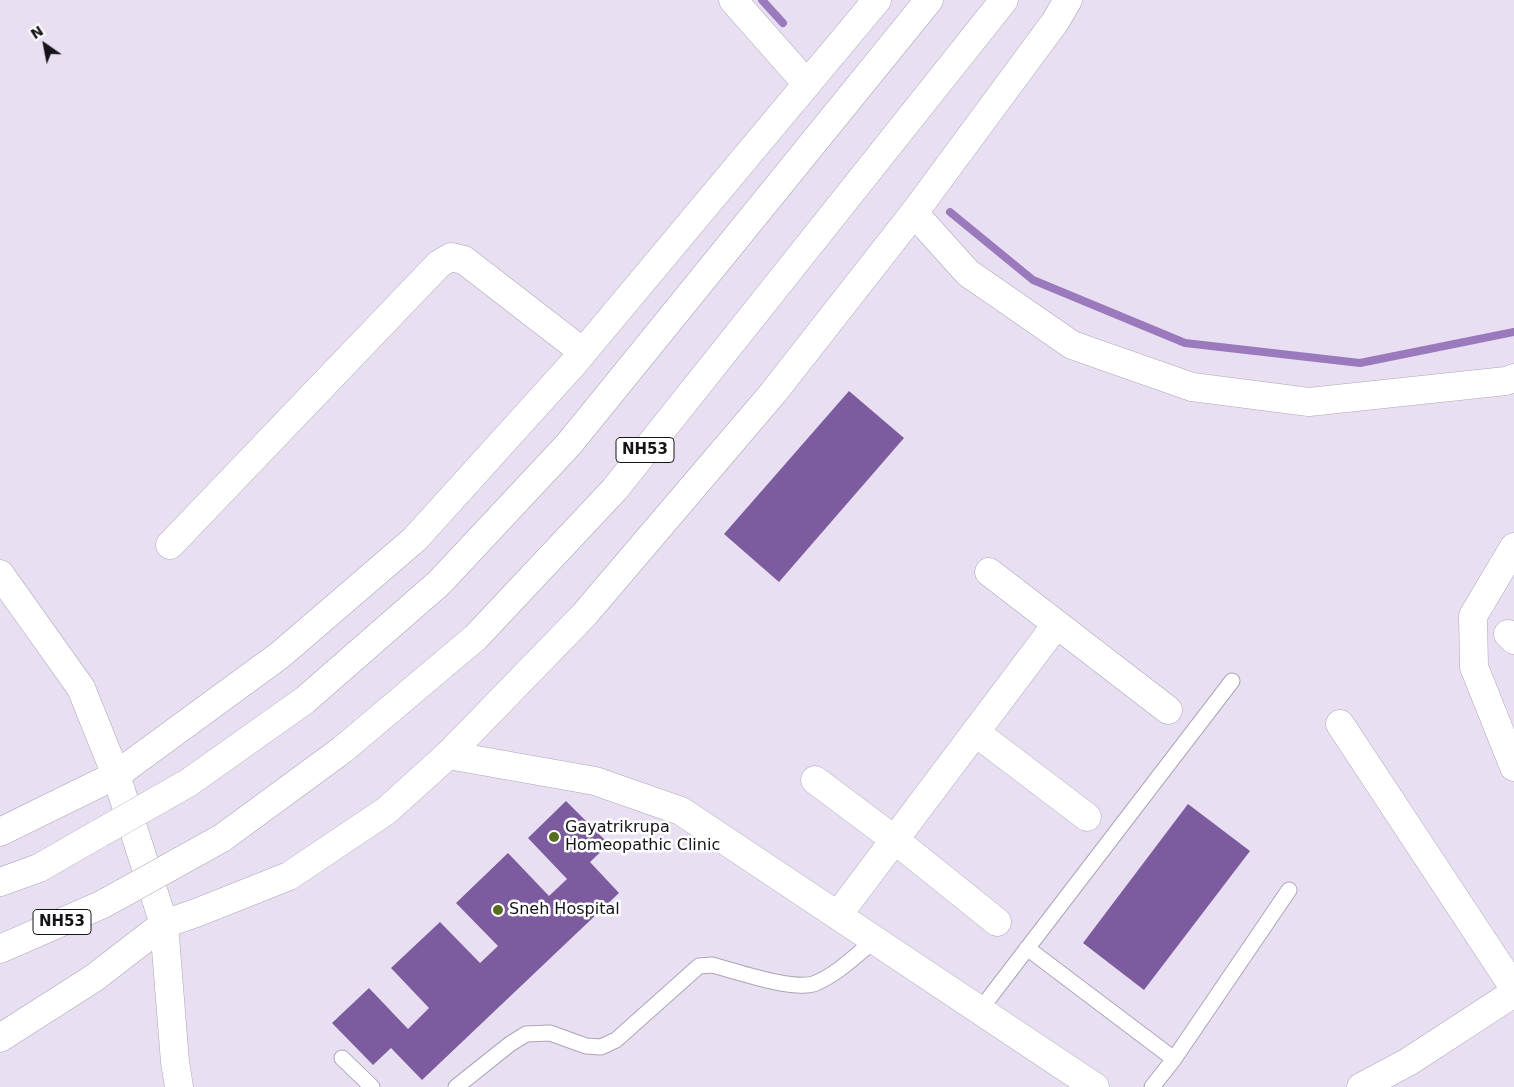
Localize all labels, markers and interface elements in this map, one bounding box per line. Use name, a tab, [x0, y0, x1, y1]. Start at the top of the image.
north arrow	[20, 20, 70, 70]
text: N	[28, 23, 46, 42]
road number: NH53	[616, 438, 674, 462]
place label: Gayatrikrupa Homeopathic Clinic	[565, 818, 720, 856]
marker: Gayatrikrupa Homeopathic Clinic	[547, 830, 561, 844]
place label: Sneh Hospital	[509, 900, 620, 920]
marker: Sneh Hospital	[491, 903, 505, 917]
road number: NH53	[33, 910, 91, 934]

